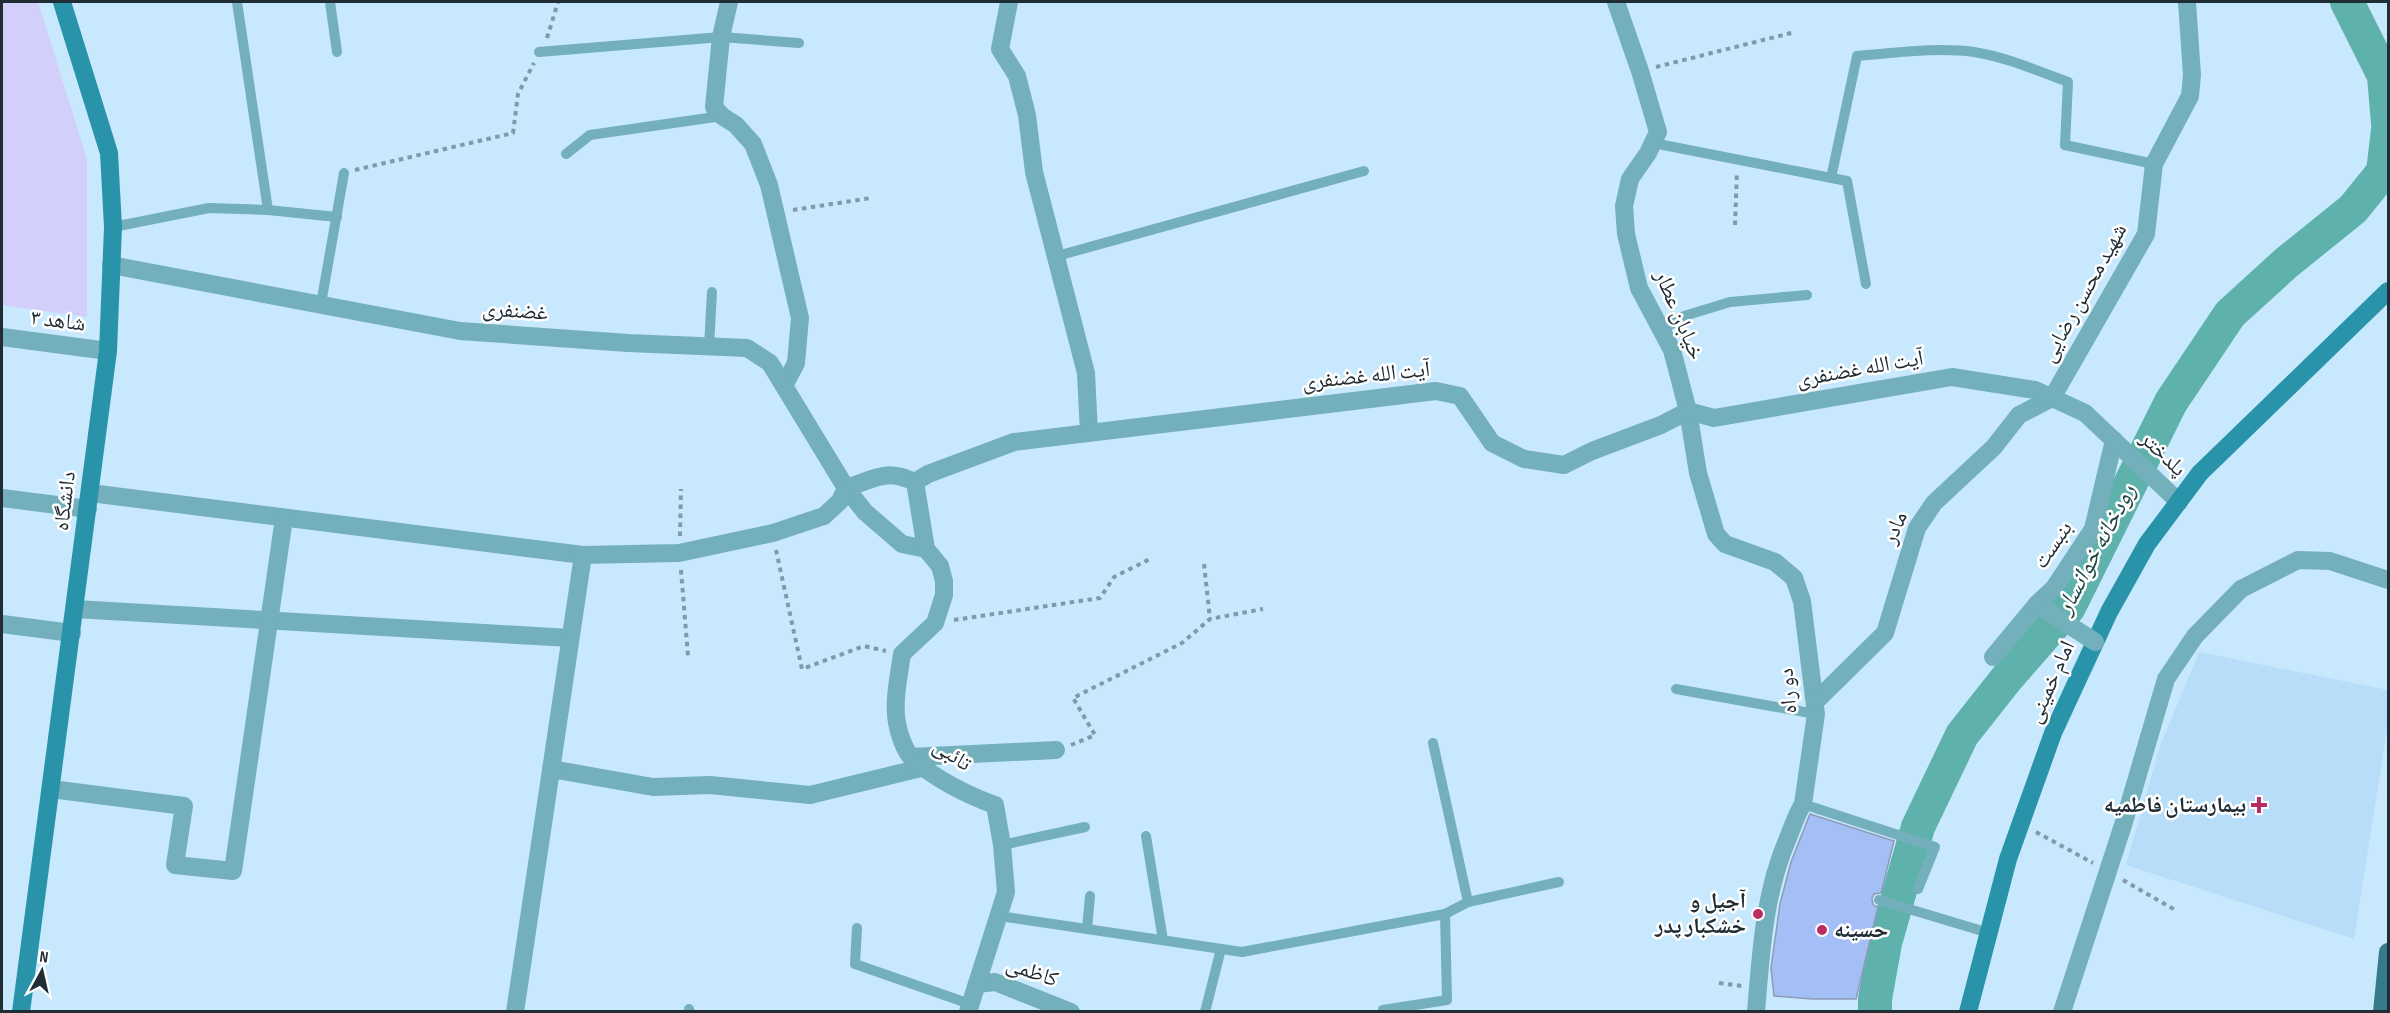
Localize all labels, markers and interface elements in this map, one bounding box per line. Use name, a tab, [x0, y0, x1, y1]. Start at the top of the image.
street label: شهید محسن رضایی	[2035, 219, 2133, 367]
street label: خیابان عطار	[1648, 265, 1710, 364]
street label: غضنفری	[481, 295, 549, 327]
street label: شاهد ۳	[29, 304, 87, 338]
street label: آیت الله غضنفری	[1794, 344, 1926, 393]
street label: آیت الله غضنفری	[1301, 356, 1432, 396]
street label: پلدختر	[2133, 425, 2192, 483]
street label: دانشگاه	[48, 470, 82, 532]
water label: رودخانه خوانسار	[2049, 479, 2142, 621]
street label: مادر	[1876, 507, 1914, 549]
street label: بنبست	[2027, 516, 2079, 574]
street label: امام خمینی	[2021, 636, 2081, 728]
street label: دو راه	[1773, 667, 1803, 715]
street label: تائبی	[928, 733, 977, 778]
place label: بیمارستان فاطمیه	[2104, 792, 2246, 819]
marker: بیمارستان فاطمیه	[2250, 796, 2268, 814]
place label: آجیل و خشکبار پدر	[1654, 888, 1746, 940]
marker: آجیل و خشکبار پدر	[1751, 907, 1765, 921]
place label: حسینه	[1834, 917, 1888, 944]
marker: حسینه	[1815, 923, 1829, 937]
north arrow	[12, 941, 72, 1001]
text: N	[38, 948, 49, 968]
street label: کاظمی	[1002, 951, 1062, 993]

